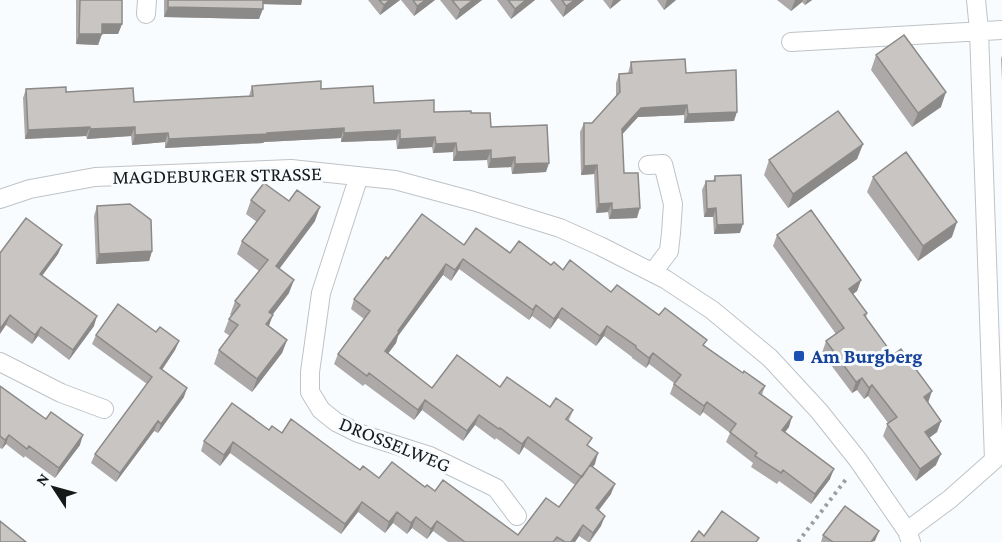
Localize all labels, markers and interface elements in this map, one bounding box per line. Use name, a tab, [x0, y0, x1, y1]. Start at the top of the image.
street label: MAGDEBURGER STRASSE	[112, 162, 322, 188]
place label: Am Burgberg	[810, 345, 923, 367]
marker: Am Burgberg	[792, 349, 806, 363]
street label: DROSSELWEG	[336, 412, 454, 476]
north arrow	[24, 458, 84, 518]
text: N	[32, 470, 52, 489]

